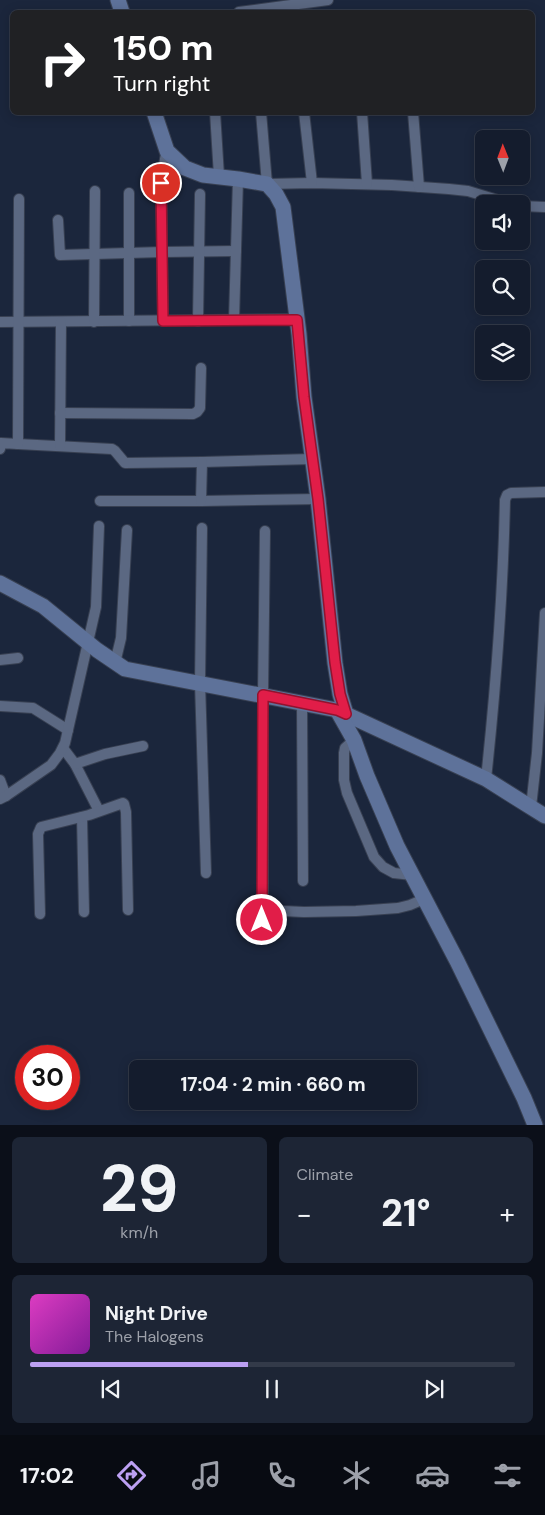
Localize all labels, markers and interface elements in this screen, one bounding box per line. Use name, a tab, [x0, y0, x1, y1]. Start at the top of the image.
text: 150 m	[113, 25, 213, 71]
icon: right	[30, 30, 95, 95]
text: Turn right	[113, 69, 210, 98]
north arrow	[475, 130, 530, 185]
map controls	[475, 130, 530, 380]
pin	[140, 162, 182, 204]
icon: arrive	[147, 169, 175, 197]
button: sound	[475, 195, 530, 250]
button: search	[475, 260, 530, 315]
button: layers	[475, 325, 530, 380]
position arrow	[235, 893, 287, 945]
speed limit sign: 30	[15, 1045, 80, 1110]
text: 17:04 · 2 min · 660 m	[180, 1072, 366, 1097]
text: 29	[100, 1147, 179, 1231]
text: Climate	[297, 1164, 353, 1185]
text: 21°	[381, 1188, 431, 1238]
text: −	[297, 1196, 312, 1233]
text: +	[500, 1196, 515, 1233]
text: km/h	[120, 1222, 158, 1243]
text: Night Drive	[105, 1301, 208, 1326]
text: The Halogens	[105, 1326, 204, 1347]
icon: previous	[97, 1375, 125, 1403]
icon: pause	[258, 1375, 286, 1403]
icon: next	[420, 1375, 448, 1403]
icon: directions	[114, 1458, 149, 1493]
icon: music	[189, 1458, 224, 1493]
icon: phone	[264, 1458, 299, 1493]
icon: climate	[339, 1458, 374, 1493]
icon: car	[415, 1458, 450, 1493]
icon: filters	[490, 1458, 525, 1493]
text: 17:02	[20, 1461, 74, 1490]

